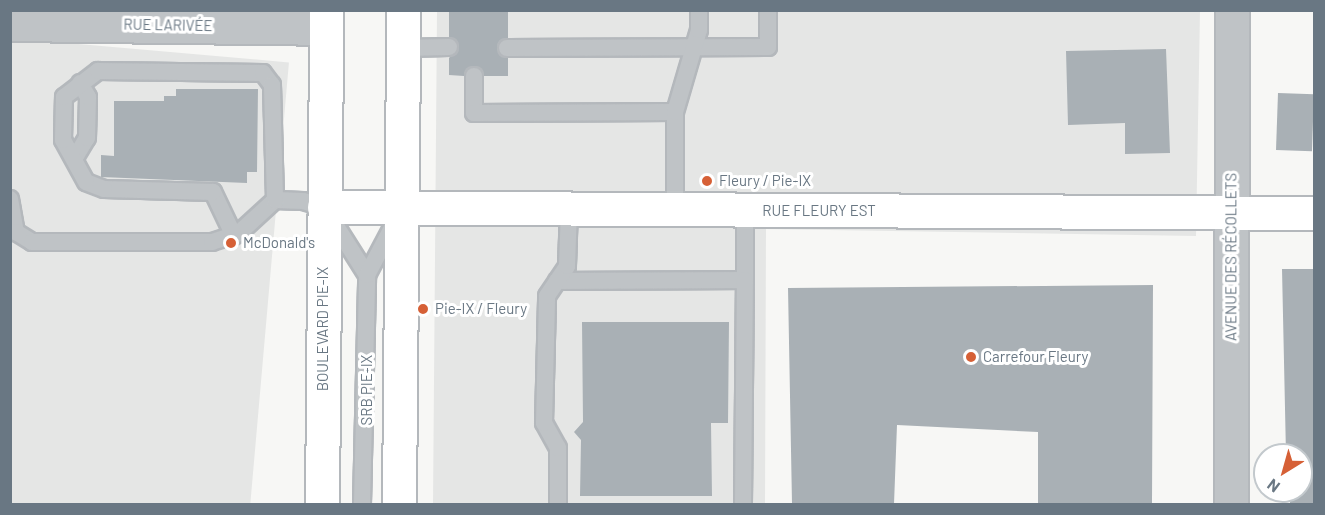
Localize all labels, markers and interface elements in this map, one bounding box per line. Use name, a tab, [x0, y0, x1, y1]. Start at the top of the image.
street label: RUE LARIVÉE	[123, 15, 213, 35]
place label: Fleury / Pie-IX	[719, 172, 811, 190]
street label: AVENUE DES RÉCOLLETS	[1222, 173, 1240, 341]
marker: Fleury / Pie-IX	[700, 174, 714, 188]
street label: RUE FLEURY EST	[762, 202, 876, 220]
place label: McDonald's	[243, 234, 315, 252]
marker: McDonald's	[224, 236, 238, 250]
street label: BOULEVARD PIE-IX	[314, 267, 332, 391]
place label: Pie-IX / Fleury	[435, 300, 527, 318]
marker: Pie-IX / Fleury	[416, 302, 430, 316]
place label: Carrefour Fleury	[983, 348, 1089, 366]
marker: Carrefour Fleury	[964, 350, 978, 364]
street label: SRB PIE-IX	[358, 355, 376, 425]
north arrow	[1253, 443, 1313, 503]
text: N	[1263, 475, 1283, 497]

